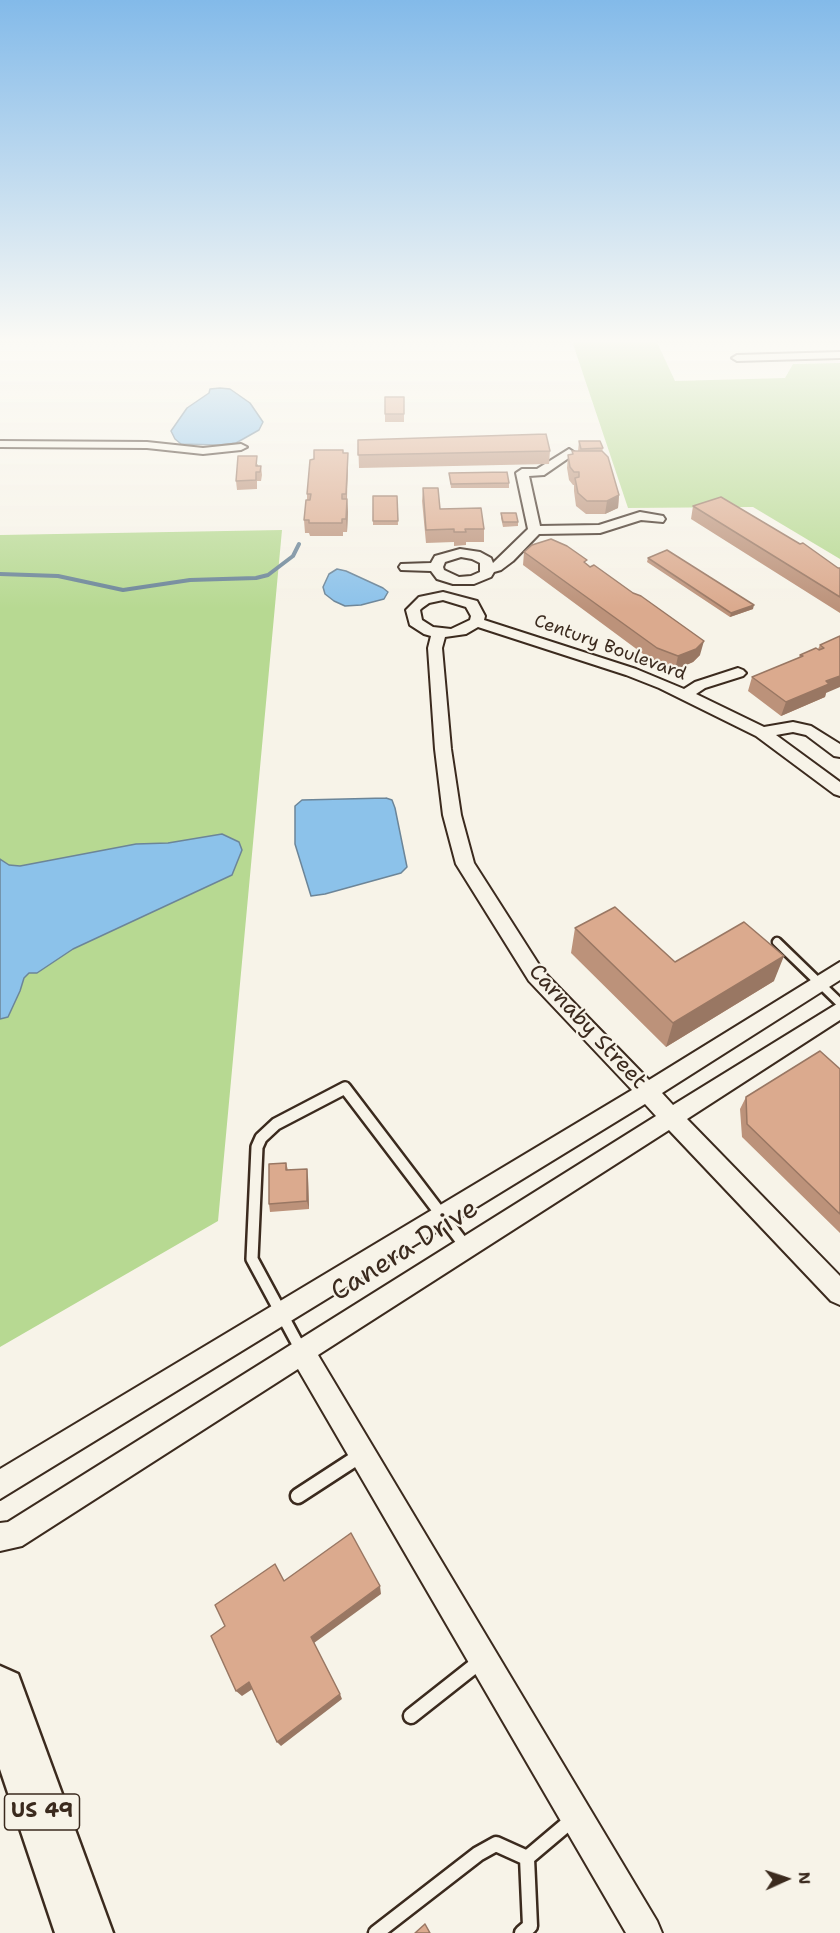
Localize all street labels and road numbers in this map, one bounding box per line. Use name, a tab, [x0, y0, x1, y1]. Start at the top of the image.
street label: Century Boulevard	[531, 610, 689, 686]
street label: Carnaby Street	[522, 959, 652, 1095]
street label: Canera Drive	[325, 1193, 485, 1309]
road number: US 49	[4, 1794, 80, 1830]

